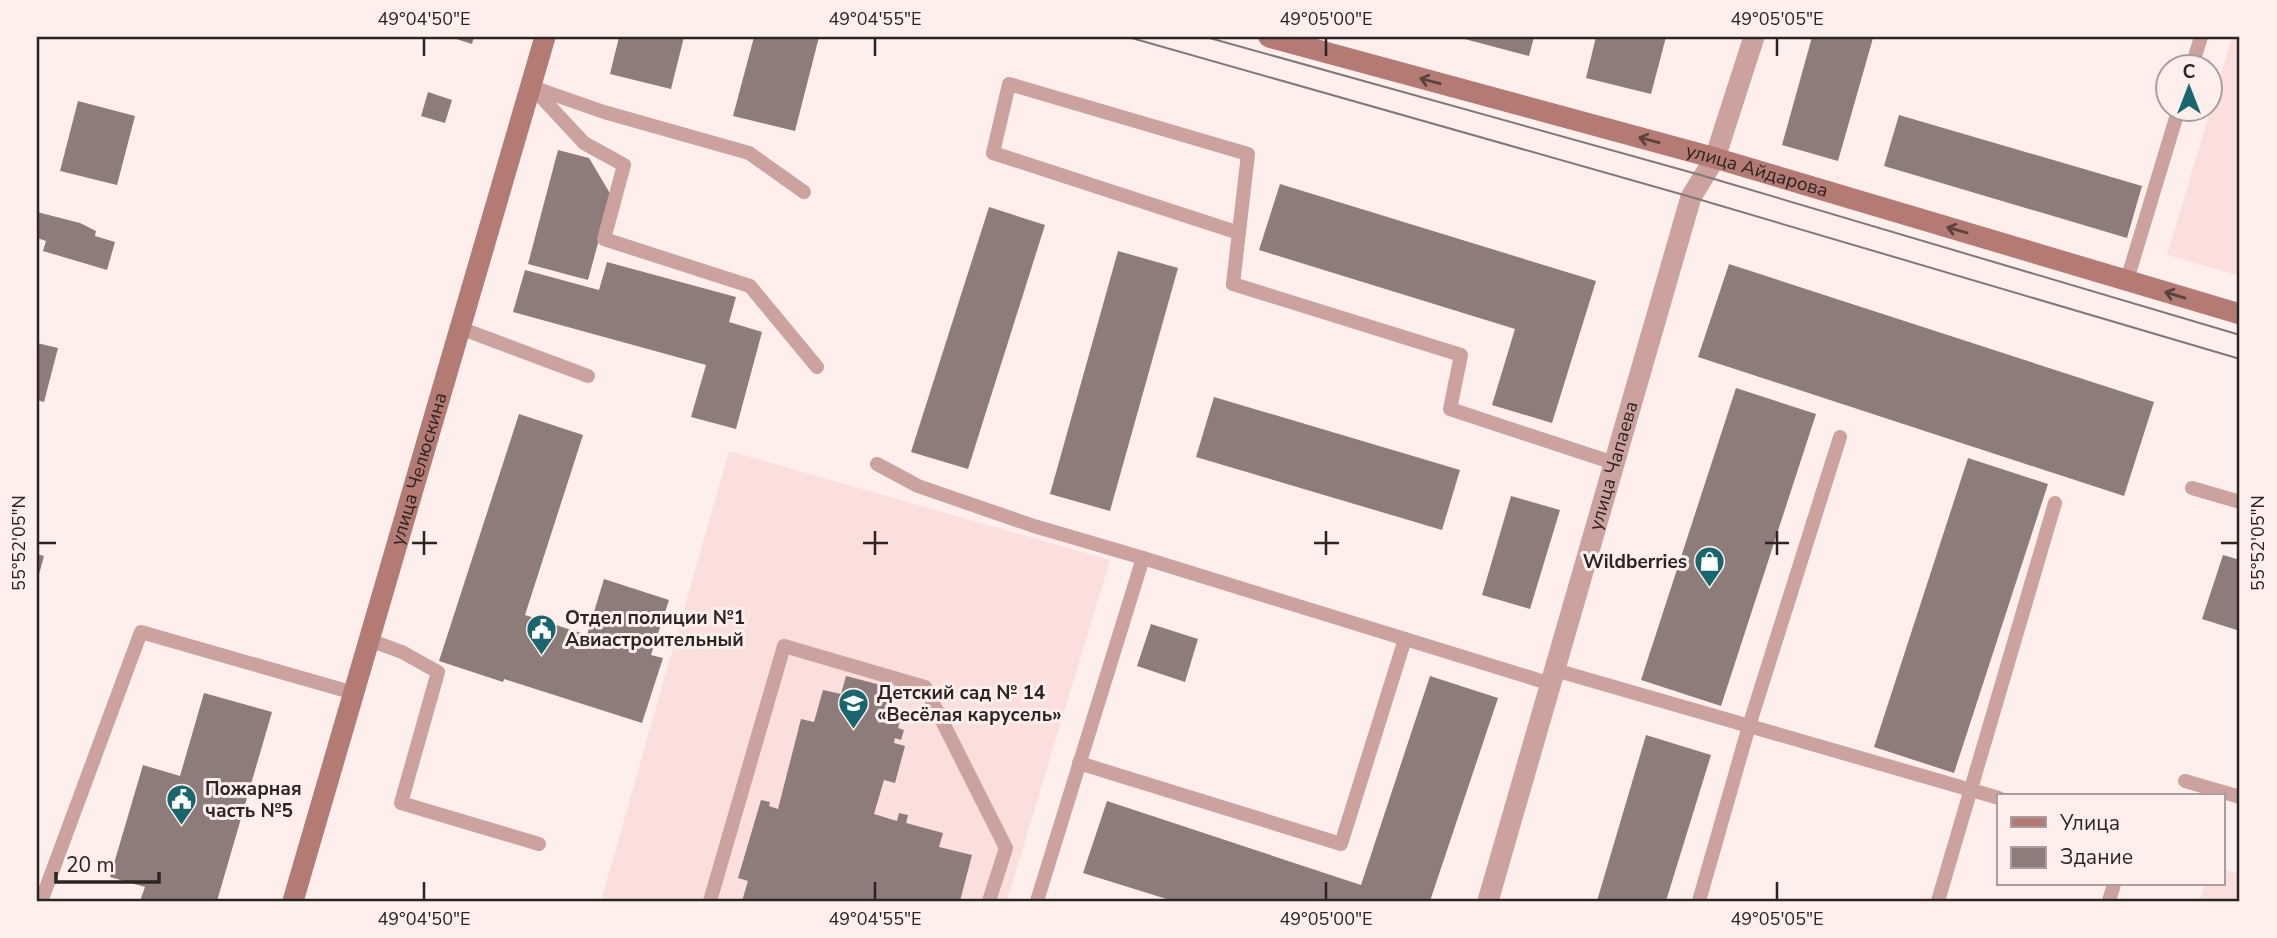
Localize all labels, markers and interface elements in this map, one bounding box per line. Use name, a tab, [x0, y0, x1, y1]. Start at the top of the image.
text: 49°04'50"E	[378, 7, 471, 31]
text: 49°04'55"E	[829, 7, 922, 31]
text: 49°05'00"E	[1280, 7, 1373, 31]
text: 49°05'05"E	[1731, 7, 1824, 31]
north arrow	[2154, 52, 2224, 122]
text: С	[2183, 59, 2196, 85]
one-way arrow	[1419, 73, 1441, 86]
one-way arrow	[1638, 133, 1660, 146]
street label: улица Айдарова	[1683, 138, 1831, 204]
one-way arrow	[1946, 223, 1968, 236]
one-way arrow	[2164, 287, 2186, 300]
street label: улица Челюскина	[384, 389, 454, 549]
street label: улица Чапаева	[1583, 398, 1644, 533]
text: 55°52'05"N	[7, 495, 31, 591]
text: 55°52'05"N	[2246, 495, 2270, 591]
shop icon: Wildberries	[1693, 545, 1727, 589]
place label: Wildberries	[1583, 549, 1687, 575]
place label: Отдел полиции №1 Авиастроительный	[565, 605, 745, 653]
public building icon: Отдел полиции №1 Авиастроительный	[525, 612, 559, 656]
place label: Детский сад № 14 «Весёлая карусель»	[877, 680, 1062, 728]
school or university icon: Детский сад № 14 «Весёлая карусель»	[837, 687, 871, 731]
place label: Пожарная часть №5	[205, 776, 302, 824]
public building icon: Пожарная часть №5	[165, 783, 199, 827]
legend	[1997, 794, 2224, 886]
text: Улица	[2059, 809, 2120, 837]
scale bar	[56, 840, 159, 884]
text: Здание	[2060, 843, 2133, 871]
text: 20 m	[66, 851, 115, 879]
text: 49°04'50"E	[378, 907, 471, 931]
text: 49°04'55"E	[829, 907, 922, 931]
text: 49°05'00"E	[1280, 907, 1373, 931]
text: 49°05'05"E	[1731, 907, 1824, 931]

